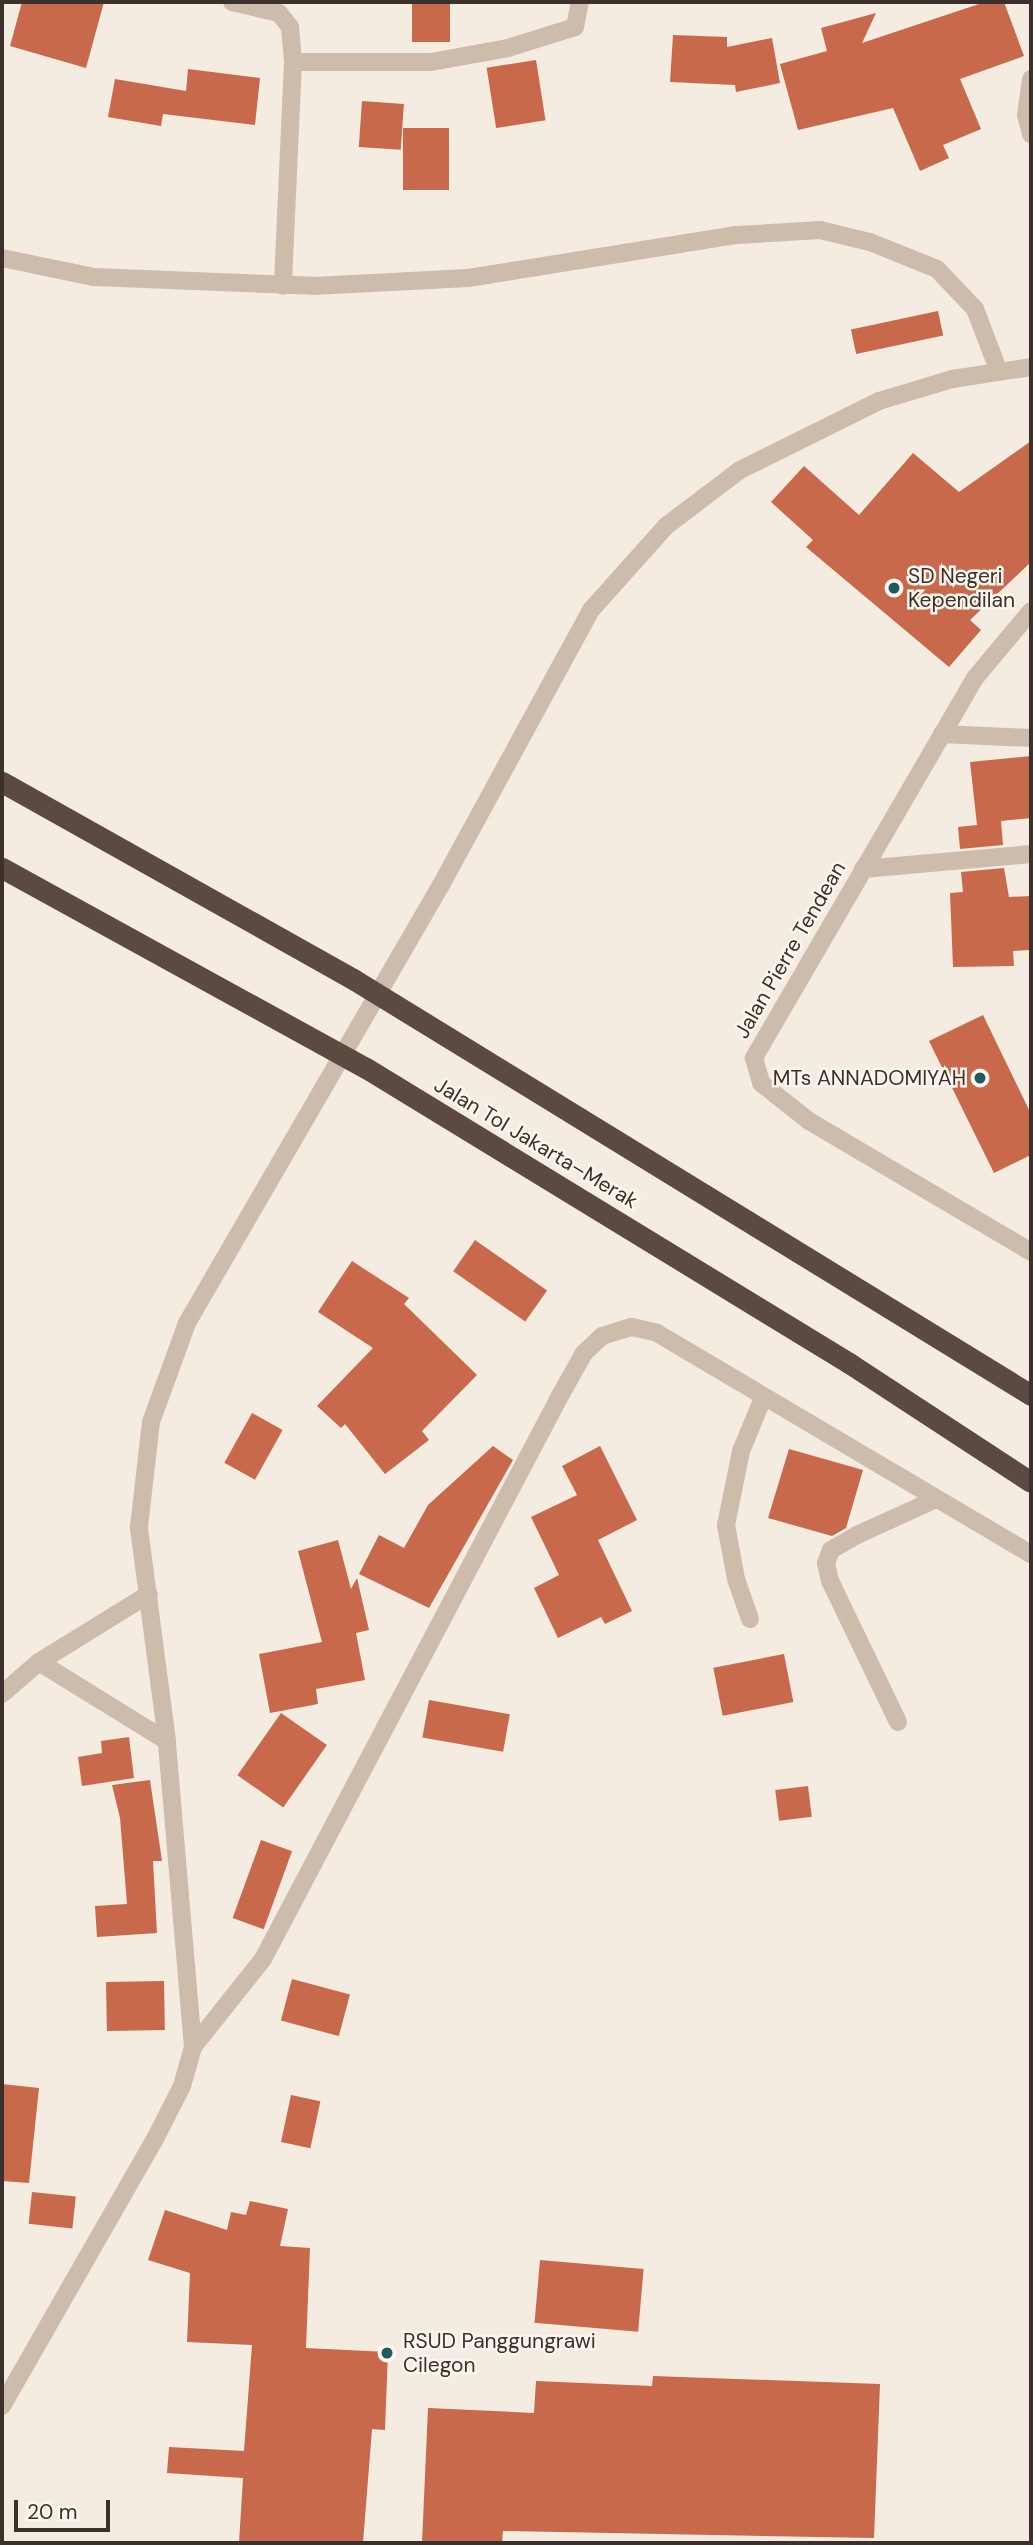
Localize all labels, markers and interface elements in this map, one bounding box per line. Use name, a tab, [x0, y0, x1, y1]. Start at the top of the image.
place label: SD Negeri Kependilan	[908, 563, 1015, 613]
marker: SD Negeri Kependilan	[886, 580, 902, 596]
street label: Jalan Pierre Tendean	[729, 857, 851, 1043]
place label: MTs ANNADOMIYAH	[773, 1065, 966, 1091]
marker: MTs ANNADOMIYAH	[972, 1070, 988, 1086]
street label: Jalan Tol Jakarta–Merak	[430, 1072, 642, 1214]
place label: RSUD Panggungrawi Cilegon	[403, 2328, 596, 2378]
marker: RSUD Panggungrawi Cilegon	[377, 2343, 397, 2363]
scale bar	[18, 2486, 114, 2530]
text: 20 m	[27, 2498, 78, 2526]

